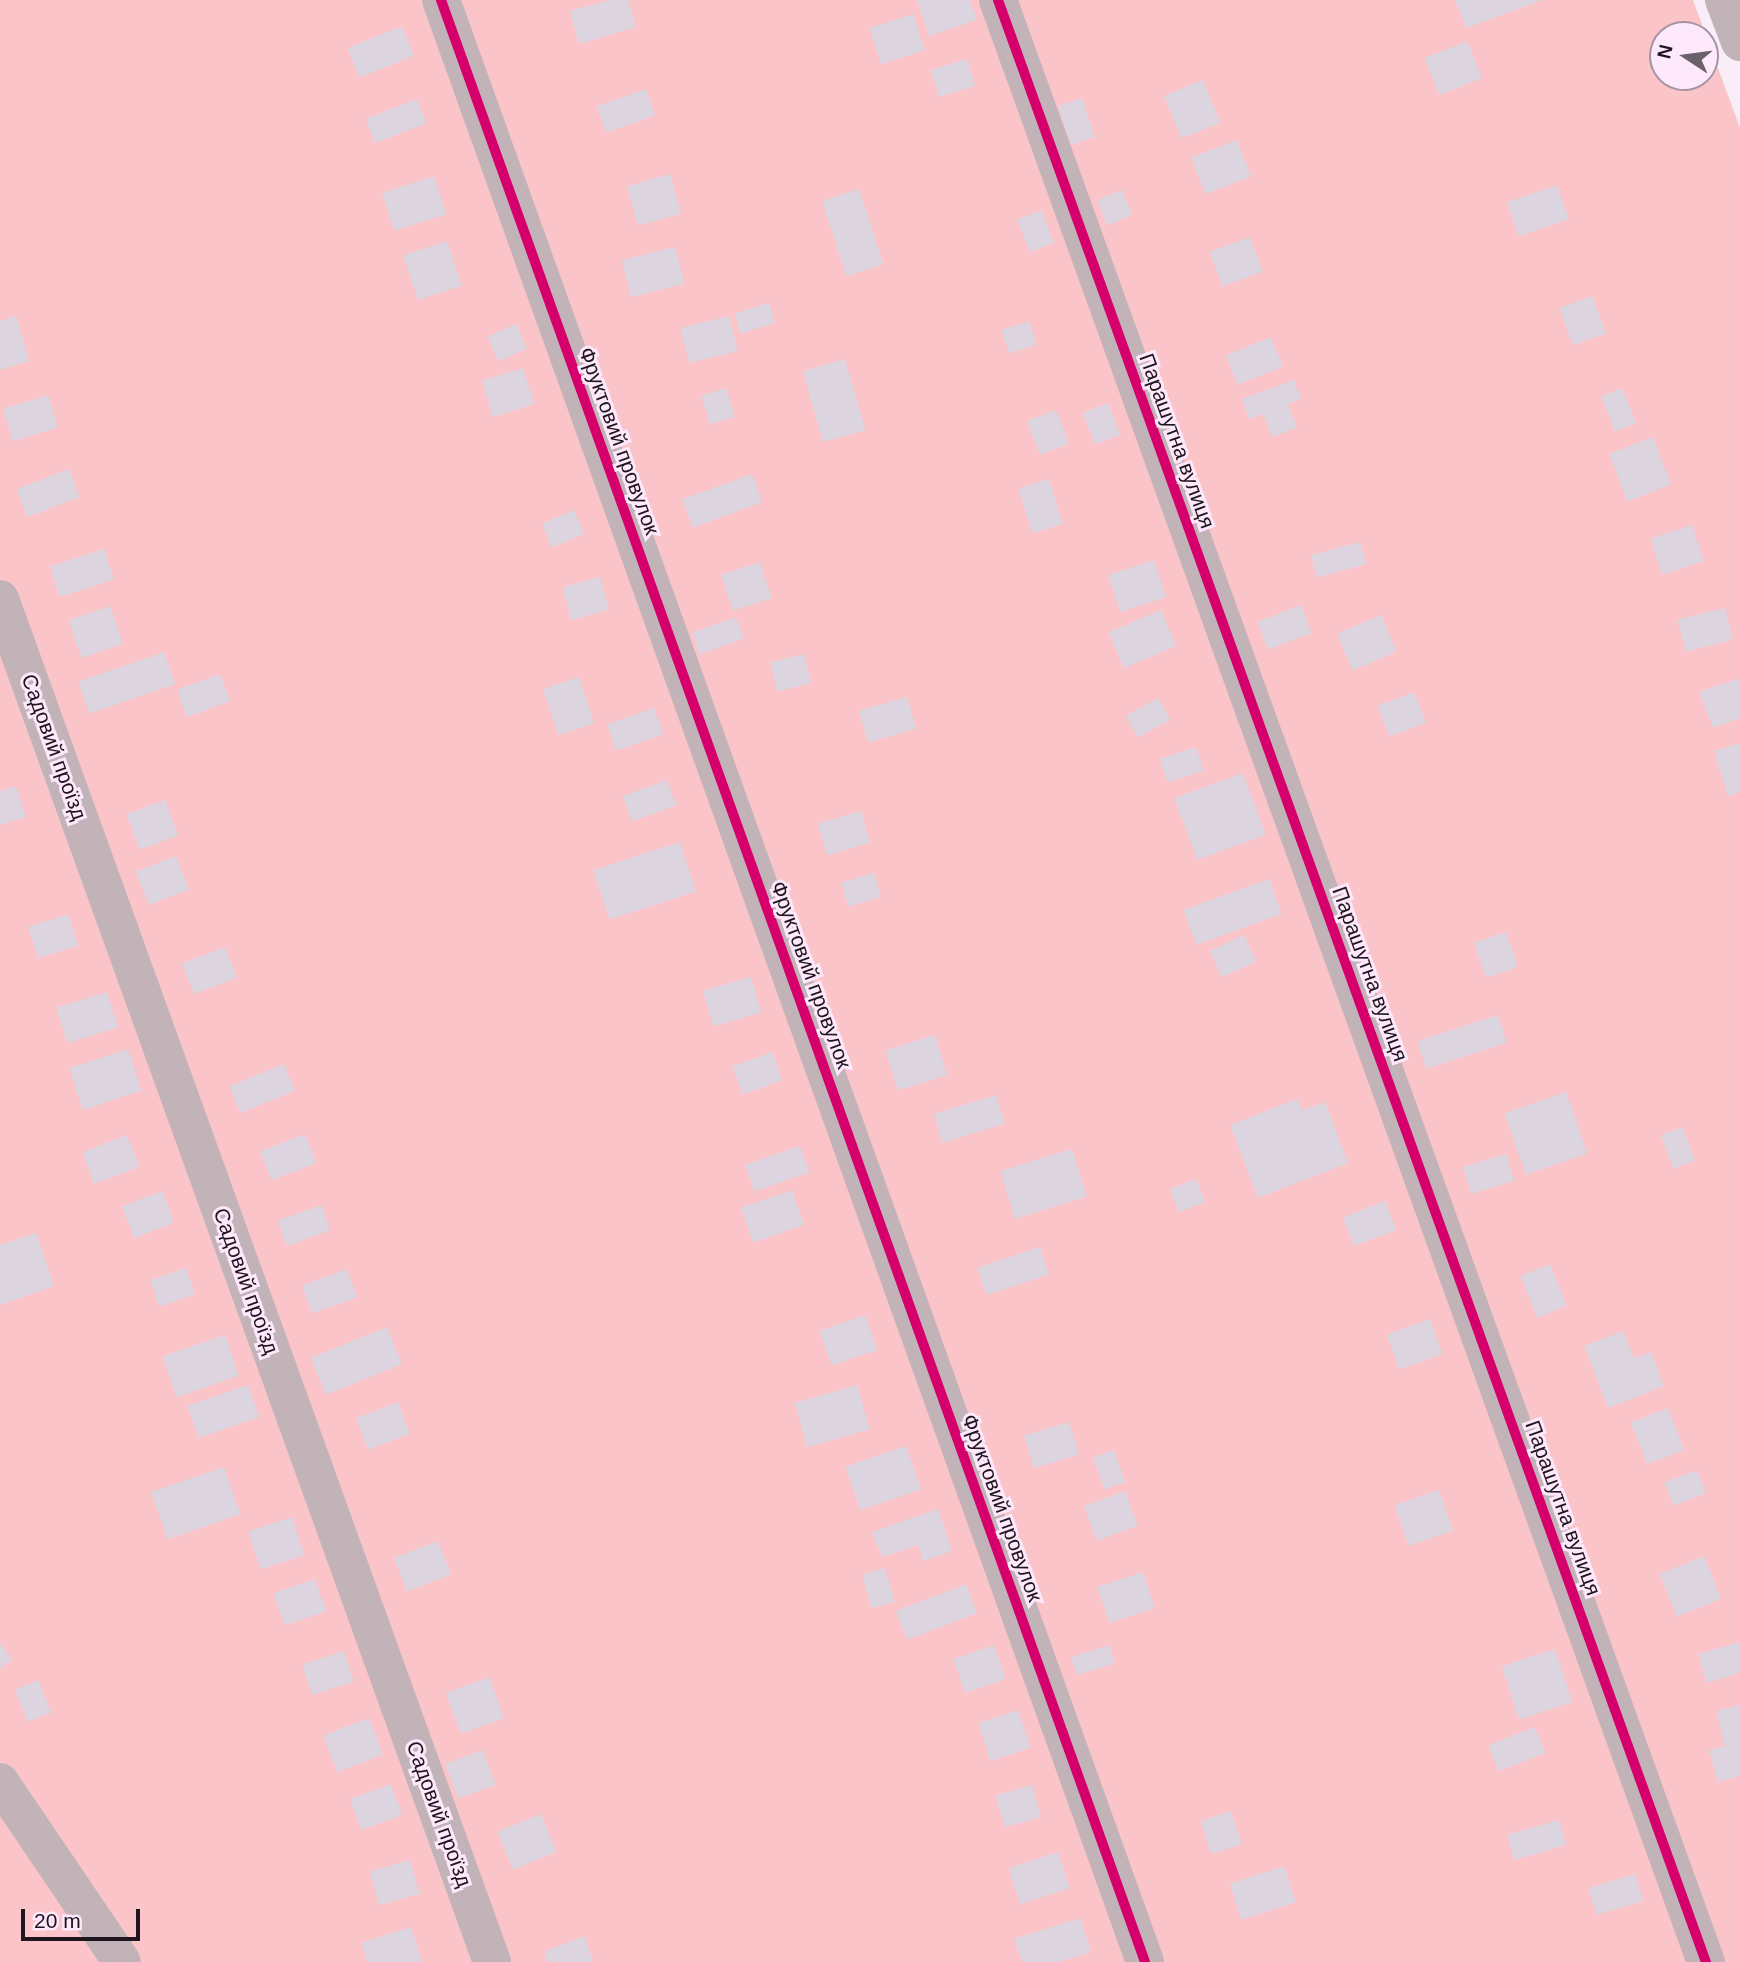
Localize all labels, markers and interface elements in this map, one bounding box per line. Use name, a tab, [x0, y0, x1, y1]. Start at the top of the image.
north arrow	[1649, 21, 1719, 91]
text: N	[1653, 43, 1677, 61]
street label: Фруктовий провулок	[573, 344, 665, 538]
street label: Парашутна вулиця	[1134, 350, 1220, 532]
street label: Садовий проїзд	[16, 671, 92, 823]
street label: Фруктовий провулок	[765, 878, 857, 1072]
street label: Парашутна вулиця	[1327, 883, 1413, 1065]
street label: Садовий проїзд	[208, 1205, 284, 1357]
street label: Фруктовий провулок	[956, 1411, 1048, 1605]
street label: Парашутна вулиця	[1520, 1417, 1606, 1599]
street label: Садовий проїзд	[401, 1738, 477, 1890]
scale bar	[24, 1896, 144, 1940]
text: 20 m	[34, 1909, 81, 1932]

